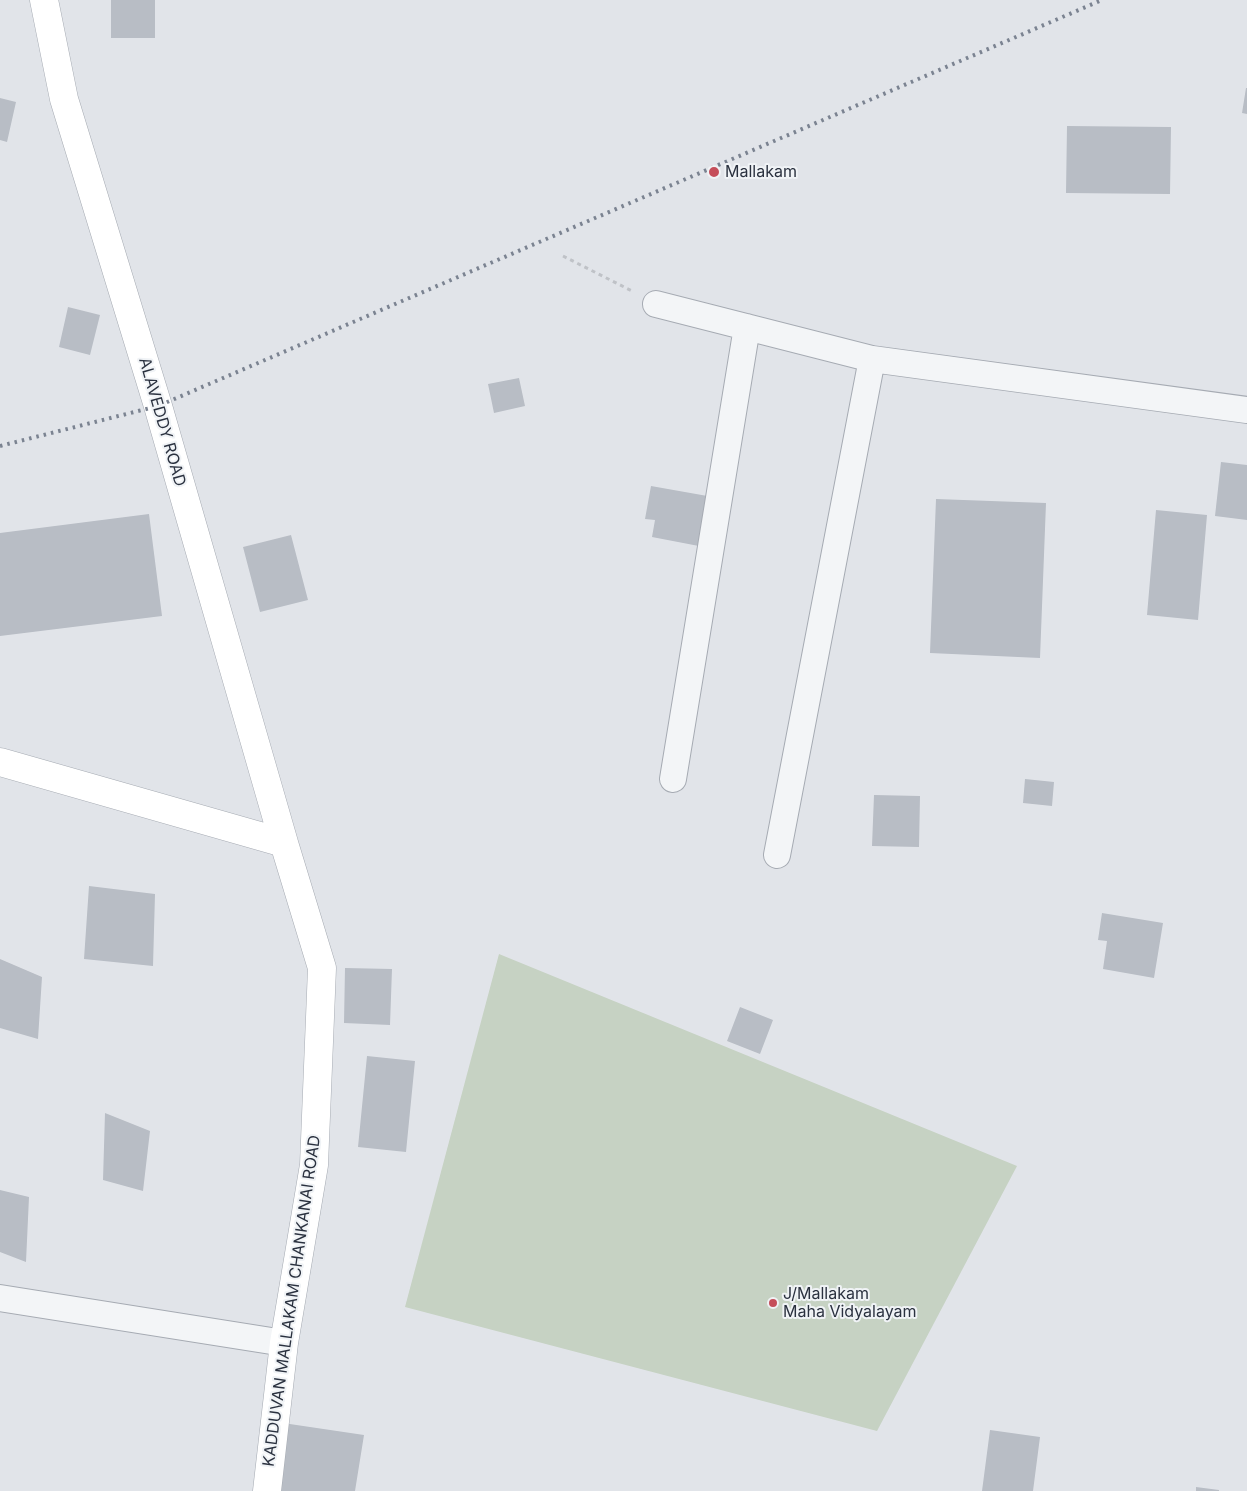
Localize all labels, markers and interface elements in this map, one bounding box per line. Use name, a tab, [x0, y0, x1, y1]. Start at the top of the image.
place label: Mallakam	[725, 162, 797, 182]
marker: Mallakam	[707, 165, 721, 179]
street label: ALAVEDDY ROAD	[134, 355, 190, 489]
street label: KADDUVAN MALLAKAM CHANKANAI ROAD	[259, 1134, 325, 1468]
place label: J/Mallakam Maha Vidyalayam	[783, 1284, 917, 1322]
marker: J/Mallakam Maha Vidyalayam	[767, 1297, 779, 1309]

